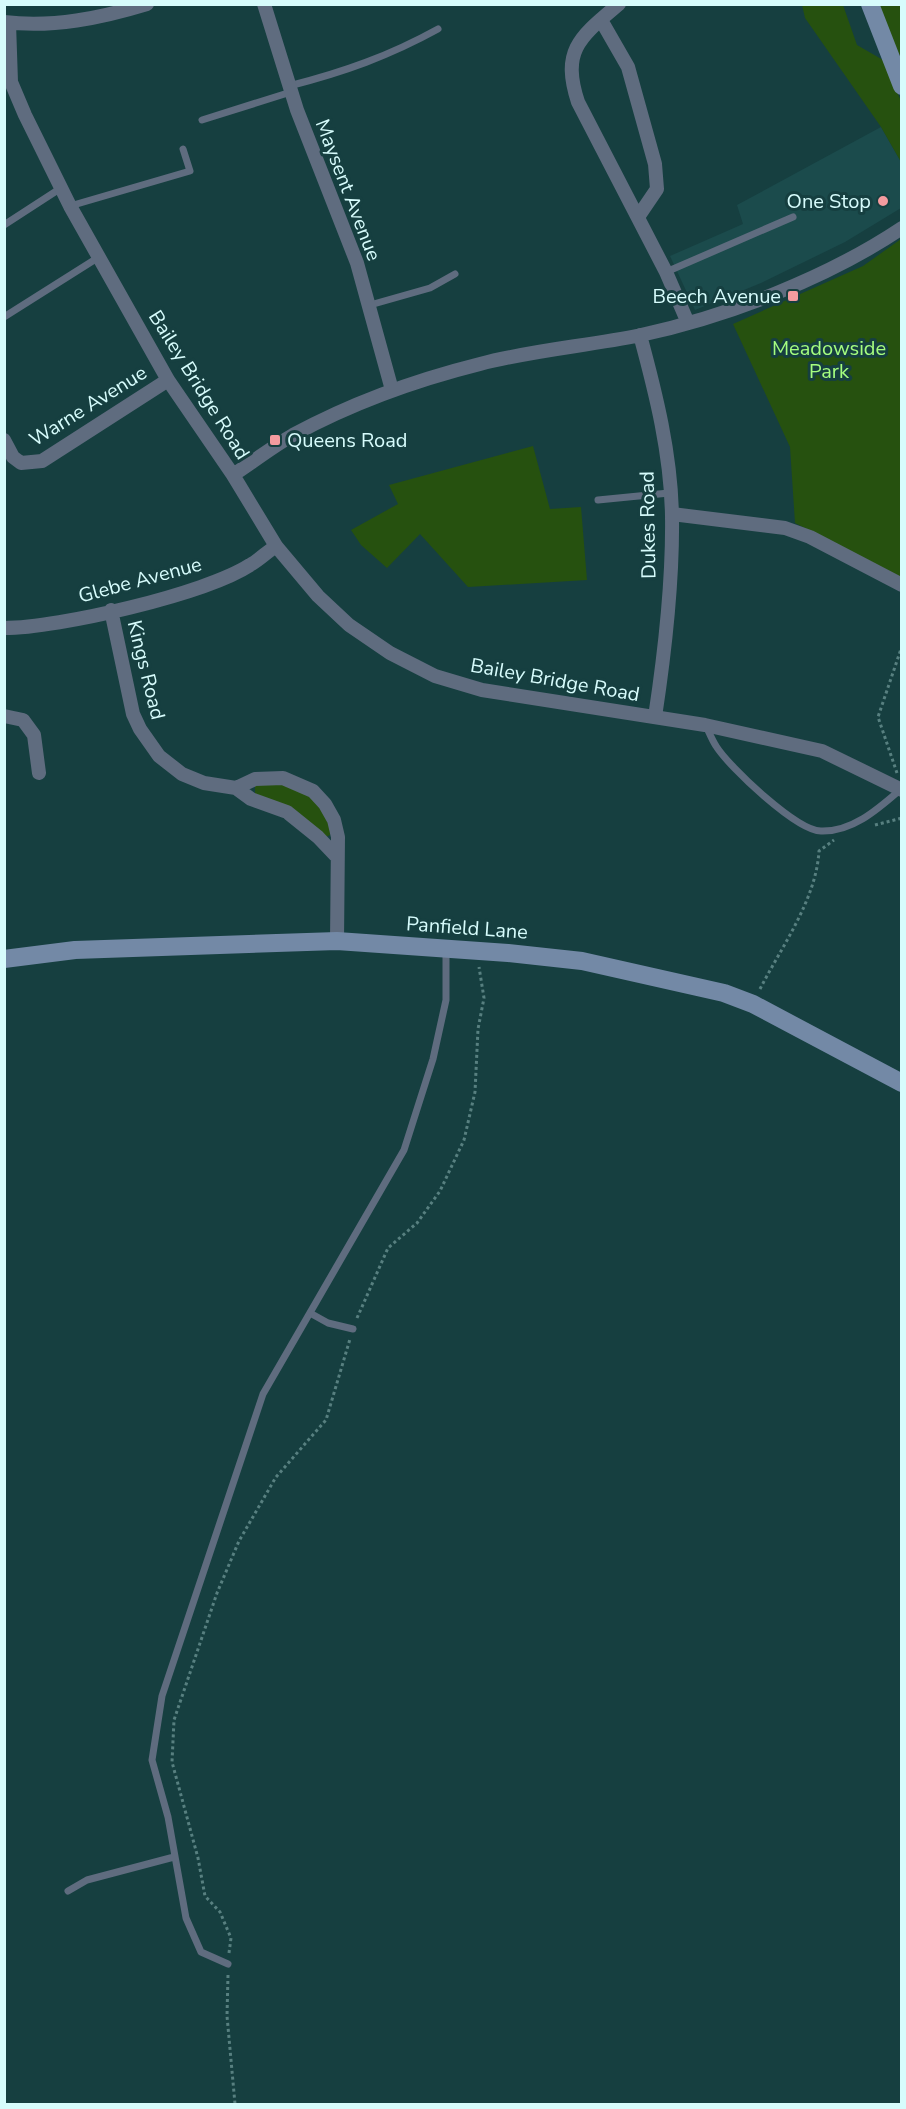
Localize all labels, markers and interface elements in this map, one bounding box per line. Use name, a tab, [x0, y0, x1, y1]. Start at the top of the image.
street label: Maysent Avenue	[309, 115, 387, 265]
place label: One Stop	[787, 188, 871, 215]
marker: One Stop	[876, 194, 890, 208]
place label: Beech Avenue	[652, 283, 781, 310]
marker: Beech Avenue	[786, 289, 800, 303]
street label: Bailey Bridge Road	[142, 305, 256, 465]
park label: Meadowside Park	[772, 335, 886, 385]
street label: Warne Avenue	[24, 359, 152, 453]
place label: Queens Road	[287, 427, 408, 454]
marker: Queens Road	[268, 433, 282, 447]
street label: Dukes Road	[634, 471, 662, 579]
street label: Glebe Avenue	[75, 551, 205, 609]
street label: Kings Road	[121, 617, 171, 723]
street label: Bailey Bridge Road	[468, 652, 642, 708]
street label: Panfield Lane	[405, 910, 529, 946]

